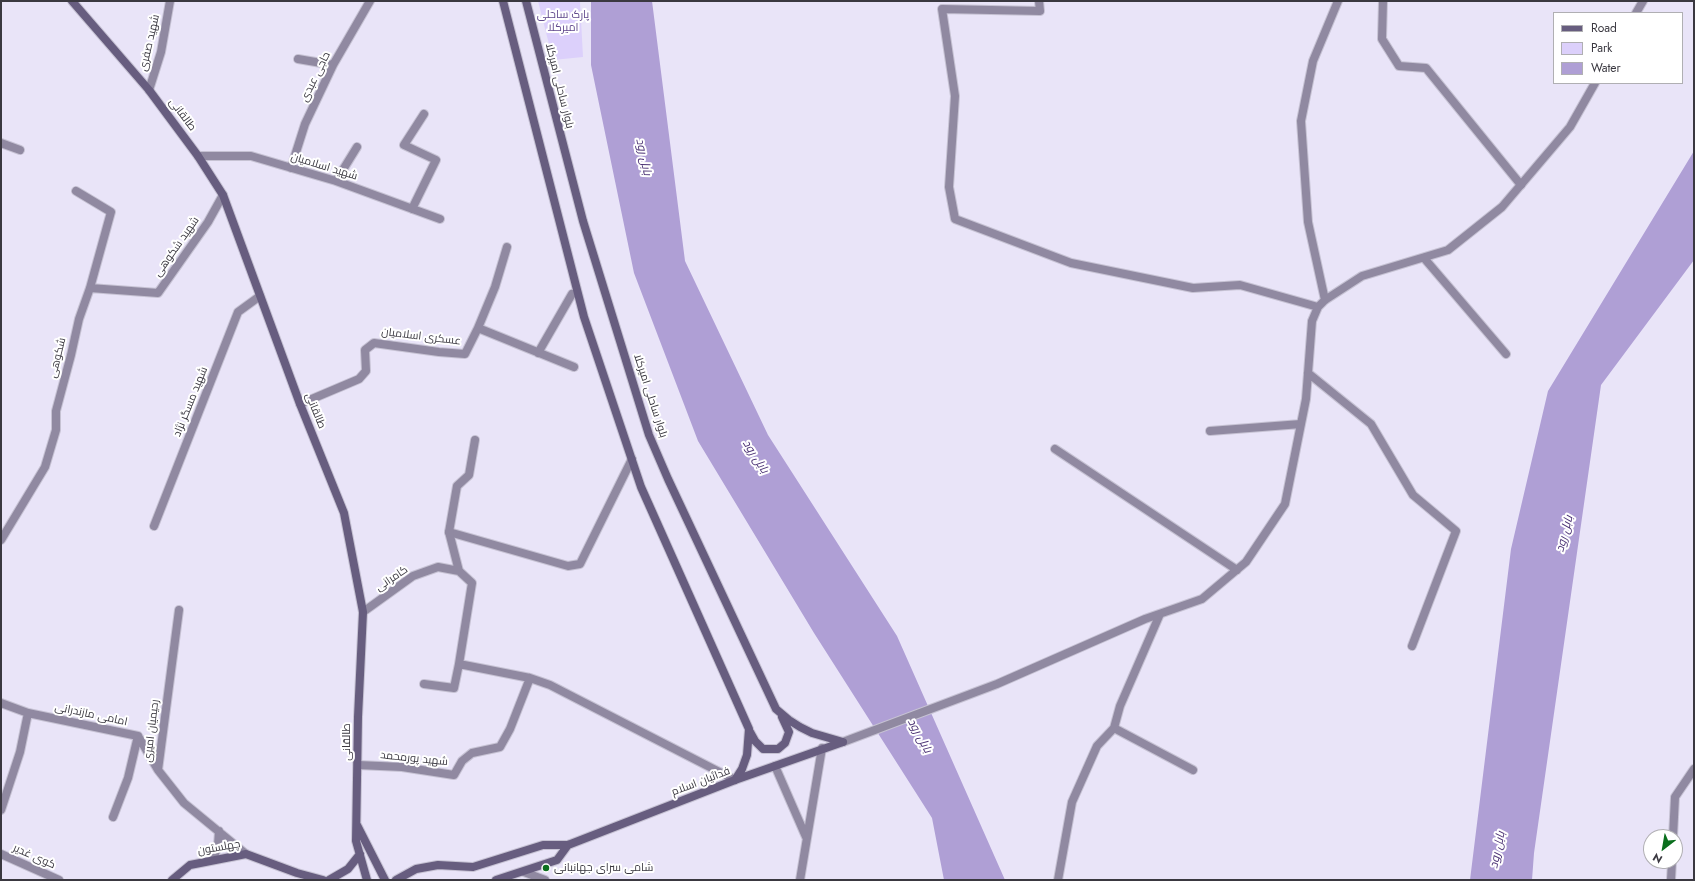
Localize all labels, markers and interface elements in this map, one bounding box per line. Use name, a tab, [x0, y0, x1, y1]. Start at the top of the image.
park label: پارک ساحلی امیرکلا	[537, 8, 589, 34]
legend	[1553, 12, 1683, 84]
street label: شهید صفری	[137, 13, 163, 73]
text: Road	[1591, 19, 1617, 37]
text: Park	[1591, 39, 1612, 57]
street label: بلوار ساحلی امیرکلا	[542, 42, 576, 130]
street label: حاجی عبدی	[298, 50, 334, 104]
text: Water	[1591, 59, 1621, 77]
street label: طالقانی	[165, 96, 199, 134]
water label: بابل رود	[632, 137, 654, 177]
street label: شهید اسلامیان	[289, 151, 359, 183]
street label: شهید شکوهی	[152, 215, 202, 279]
street label: عسکری اسلامیان	[381, 326, 461, 348]
street label: شکوهی	[47, 336, 69, 380]
street label: بلوار ساحلی امیرکلا	[630, 352, 670, 440]
street label: شهید مسگر نژاد	[171, 365, 211, 439]
street label: طالقانی	[302, 391, 328, 431]
water label: بابل رود	[739, 437, 771, 477]
water label: بابل رود	[1553, 514, 1577, 554]
street label: کامرانی	[373, 563, 411, 595]
street label: رحیمیان امیری	[142, 699, 162, 763]
street label: امامی مازندرانی	[53, 701, 129, 729]
water label: بابل رود	[904, 716, 934, 756]
street label: طالقانی	[340, 723, 354, 761]
street label: شهید پورمحمد	[380, 749, 448, 769]
street label: فدائیان اسلام	[670, 765, 732, 799]
north arrow	[1643, 829, 1683, 869]
water label: بابل رود	[1487, 830, 1509, 870]
street label: چهلستون	[197, 838, 241, 858]
street label: کوی غدیر	[11, 842, 57, 872]
text: N	[1649, 849, 1665, 868]
place label: شامی سرای جهانبانی	[554, 861, 653, 875]
marker: شامی سرای جهانبانی	[541, 863, 551, 873]

